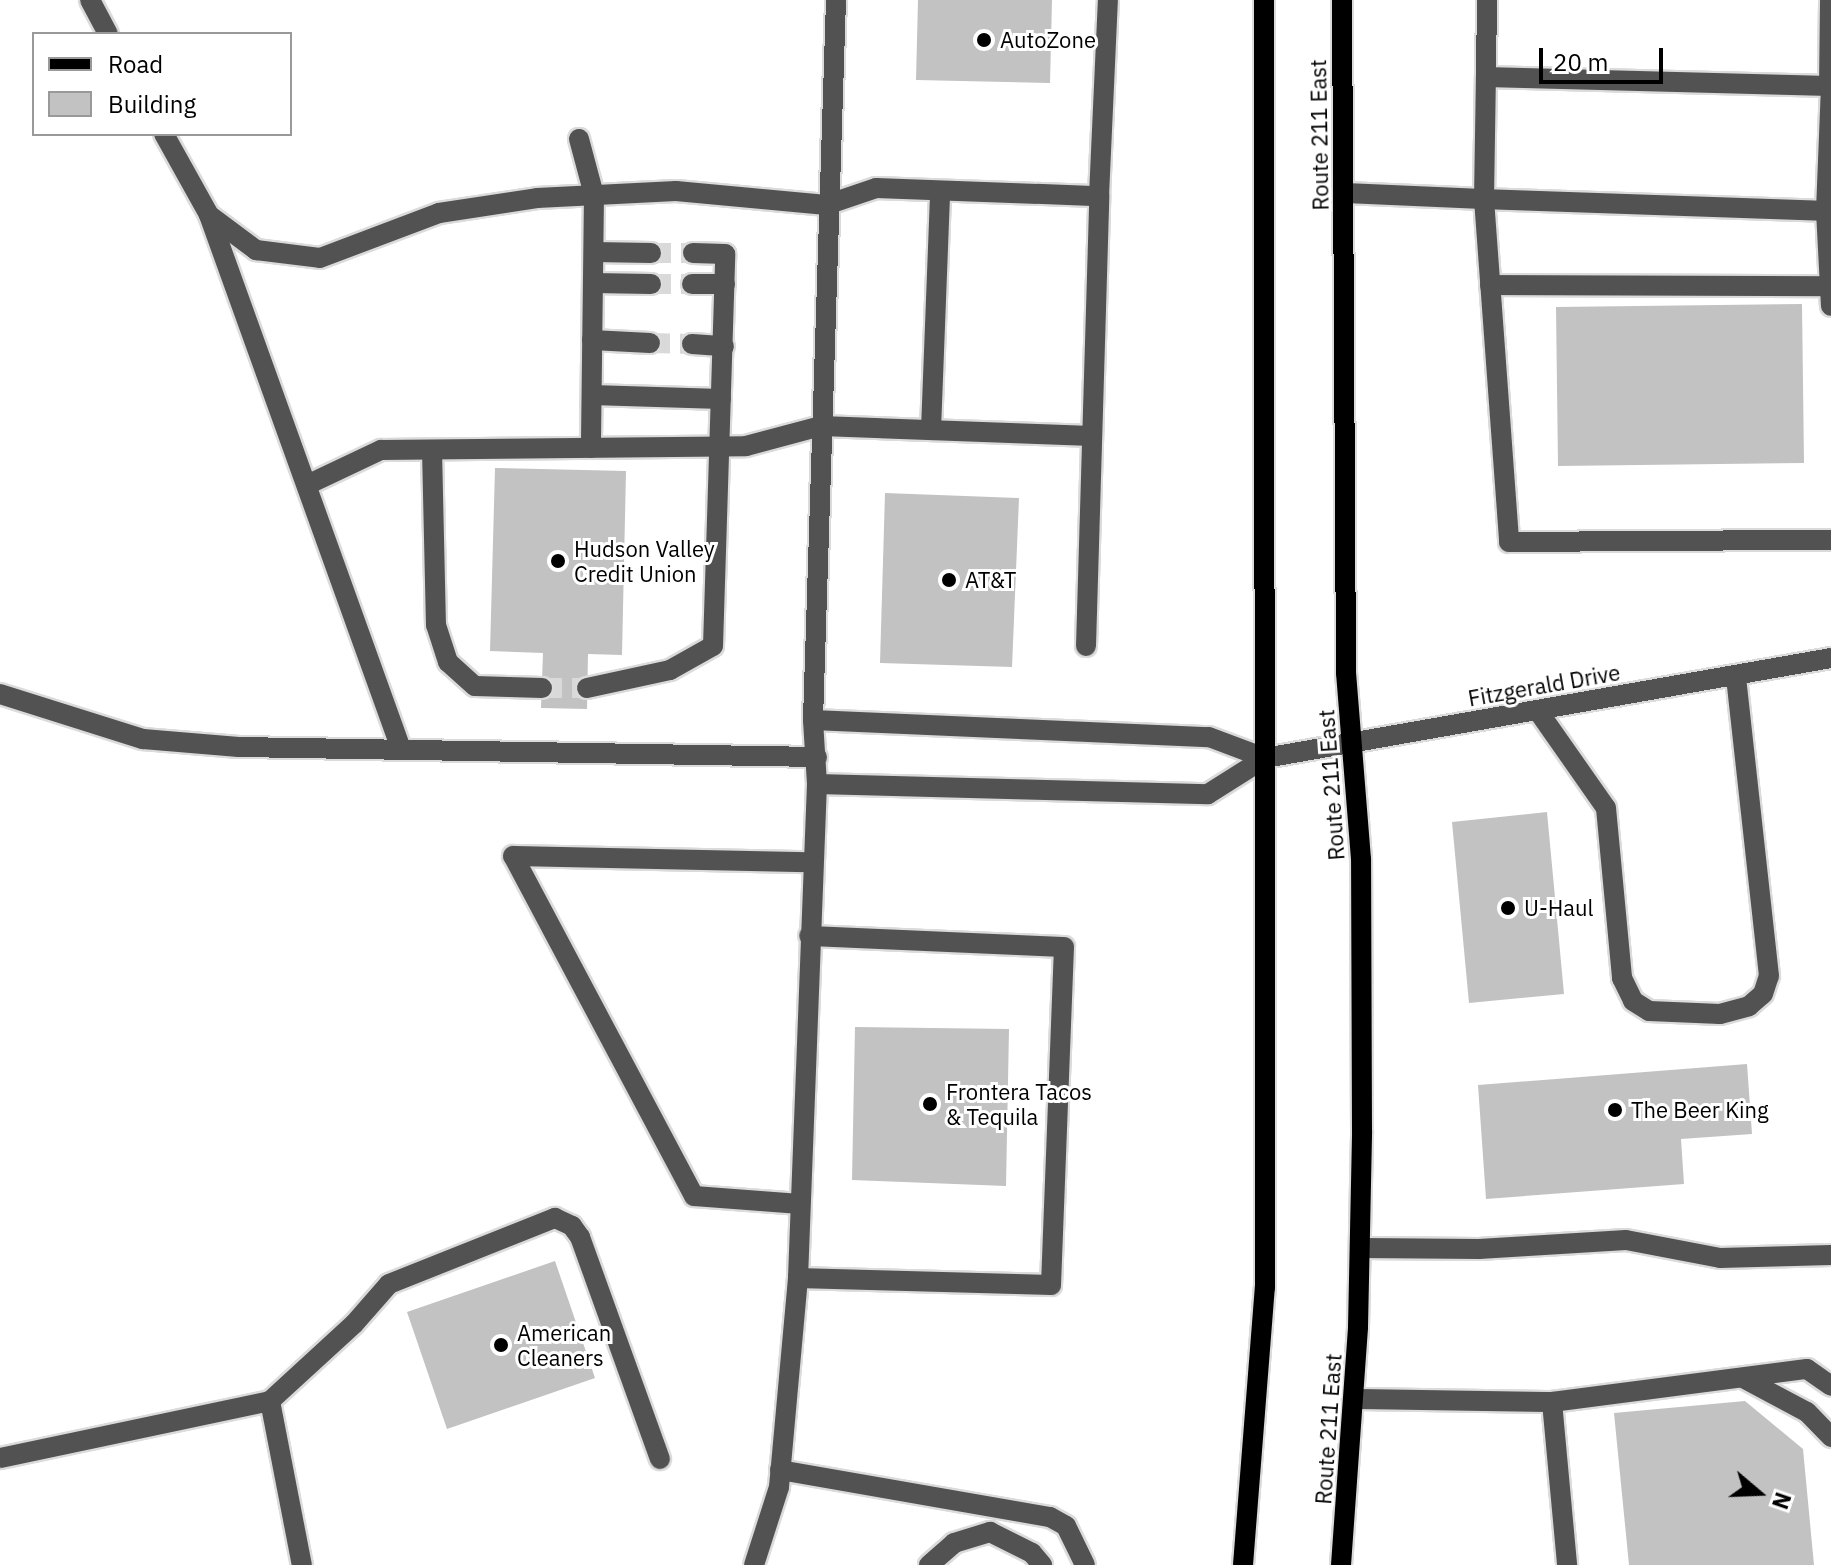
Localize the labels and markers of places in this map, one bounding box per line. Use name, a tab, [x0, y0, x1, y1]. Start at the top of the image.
place label: AutoZone	[1000, 27, 1096, 53]
marker: AutoZone	[975, 31, 993, 49]
place label: Hudson Valley Credit Union	[574, 535, 715, 586]
marker: Hudson Valley Credit Union	[549, 552, 567, 570]
place label: AT&T	[965, 567, 1016, 593]
marker: AT&T	[940, 571, 958, 589]
place label: U-Haul	[1524, 895, 1593, 921]
marker: U-Haul	[1499, 899, 1517, 917]
place label: Frontera Tacos & Tequila	[946, 1078, 1092, 1130]
marker: Frontera Tacos & Tequila	[921, 1095, 939, 1113]
place label: The Beer King	[1631, 1097, 1769, 1123]
marker: The Beer King	[1606, 1101, 1624, 1119]
place label: American Cleaners	[517, 1319, 611, 1370]
marker: American Cleaners	[492, 1336, 510, 1354]

